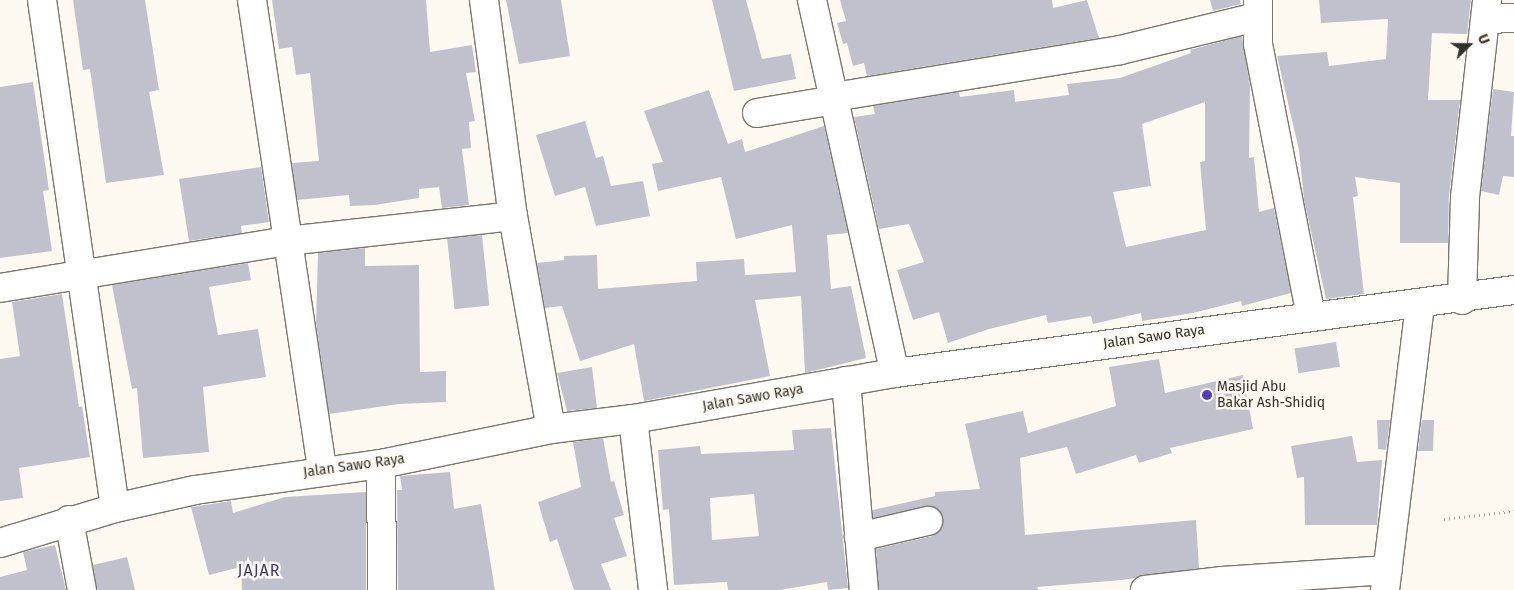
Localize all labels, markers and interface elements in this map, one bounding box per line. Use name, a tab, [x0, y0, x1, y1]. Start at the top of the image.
north arrow	[1444, 20, 1494, 70]
text: U	[1474, 32, 1493, 47]
street label: Jalan Sawo Raya	[1102, 322, 1206, 352]
place label: Masjid Abu Bakar Ash-Shidiq	[1217, 379, 1325, 412]
street label: Jalan Sawo Raya	[701, 381, 805, 415]
marker: Masjid Abu Bakar Ash-Shidiq	[1201, 389, 1213, 401]
street label: Jalan Sawo Raya	[302, 451, 406, 481]
district label: JAJAR	[237, 561, 281, 581]

